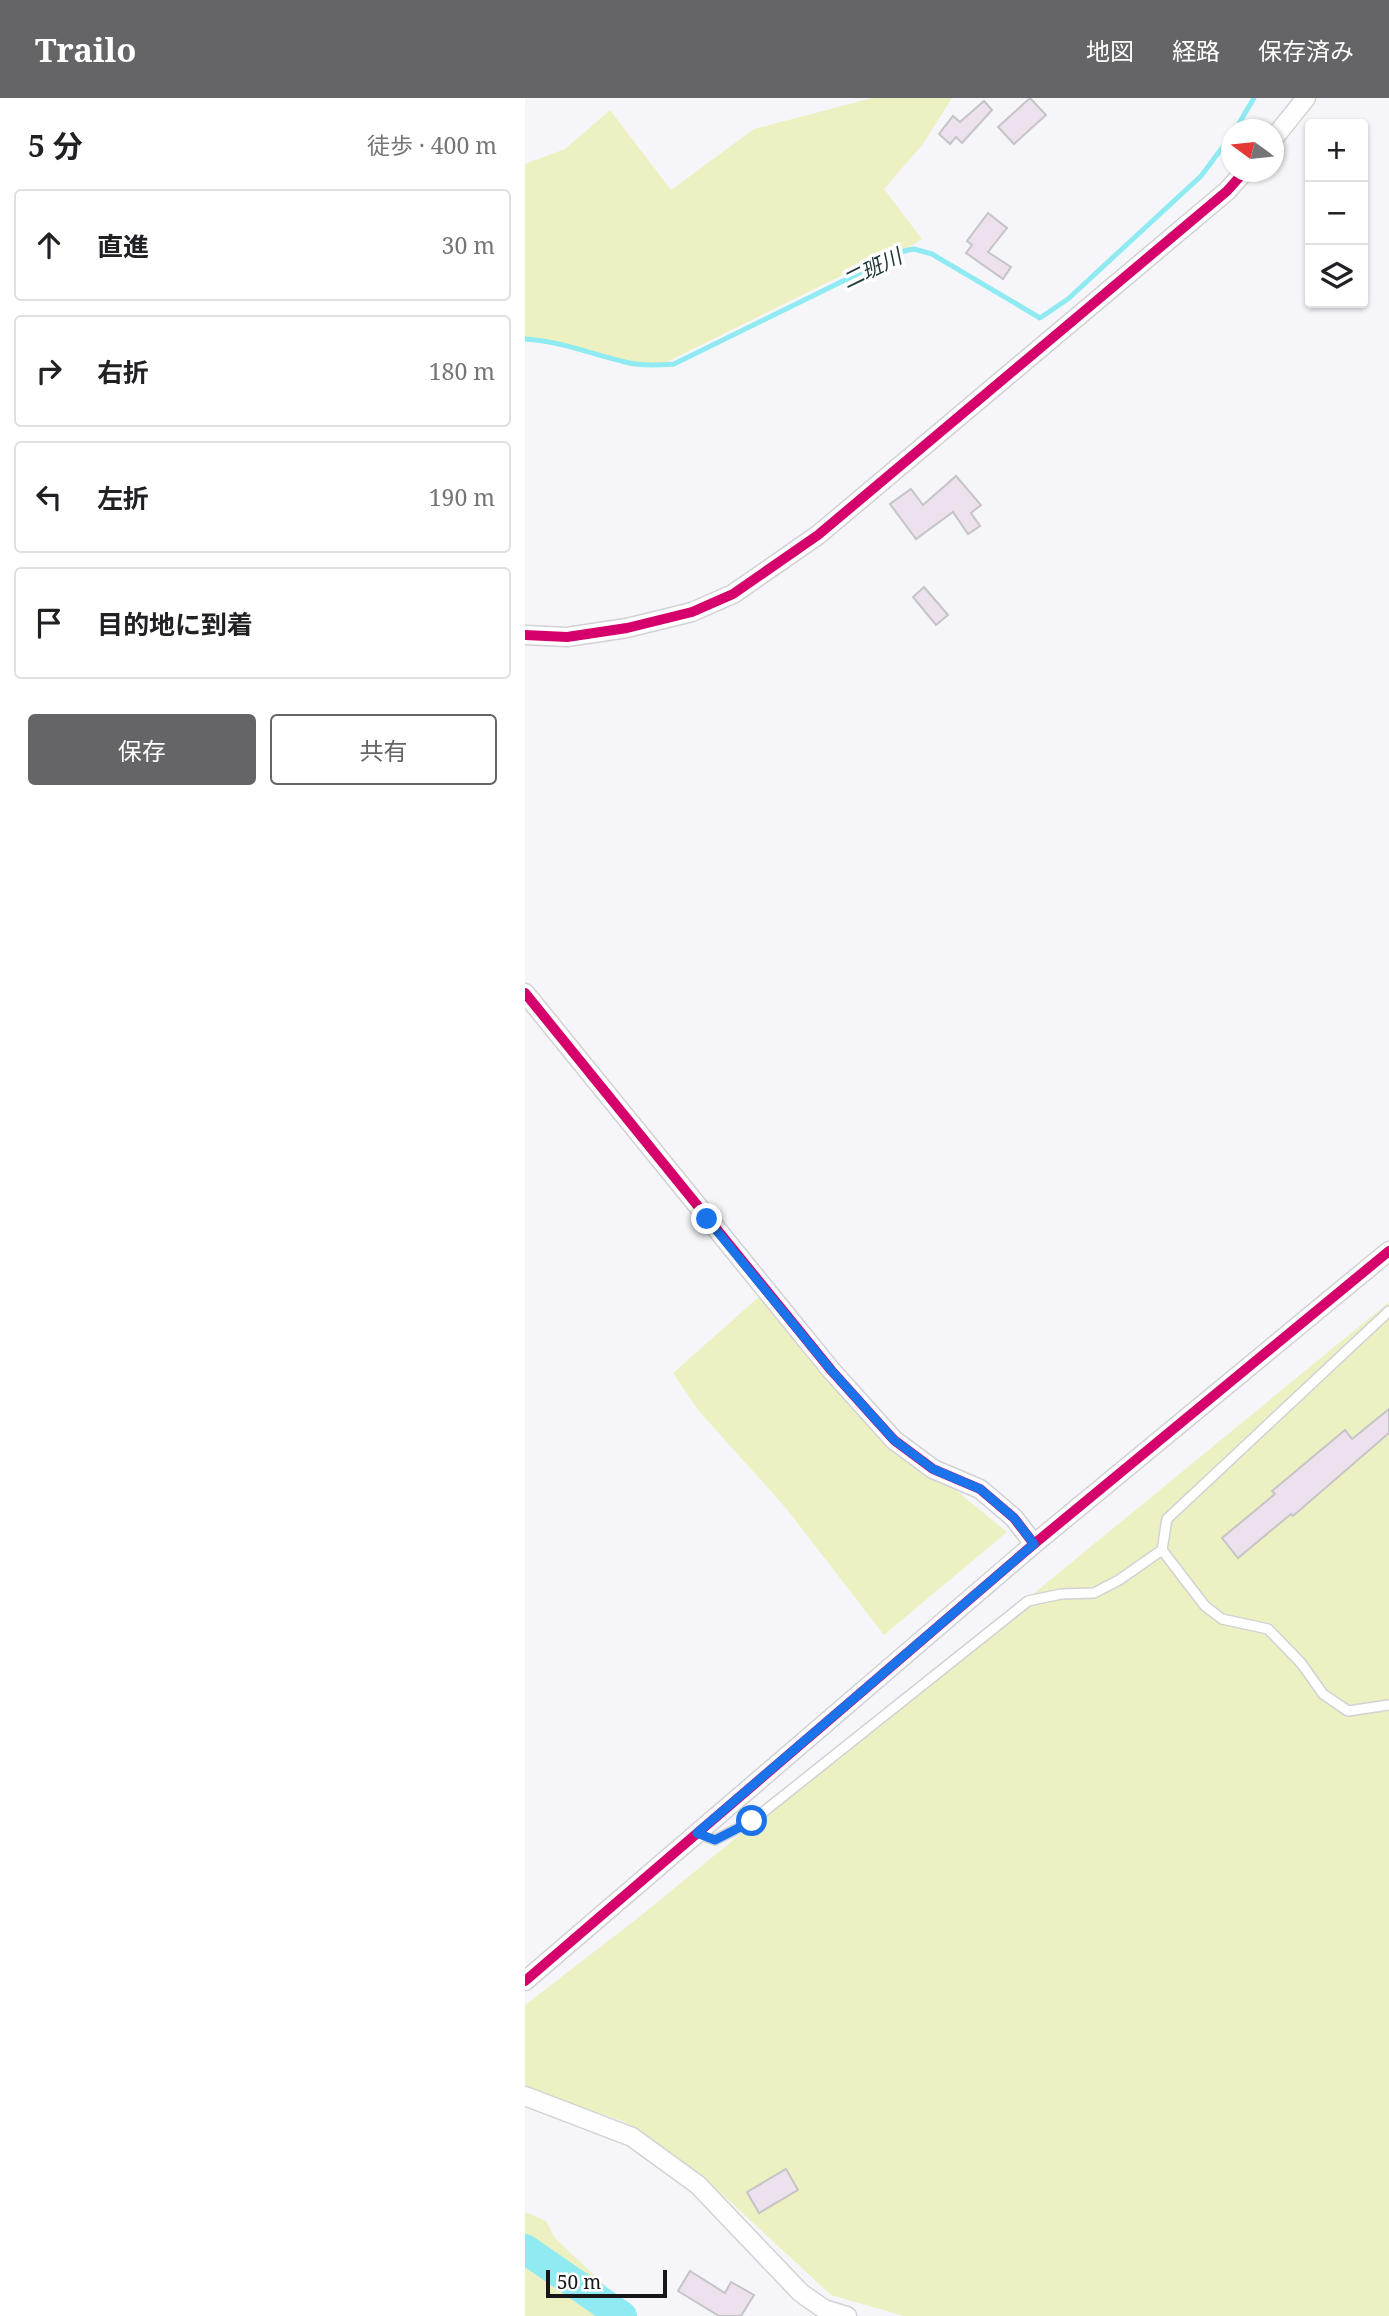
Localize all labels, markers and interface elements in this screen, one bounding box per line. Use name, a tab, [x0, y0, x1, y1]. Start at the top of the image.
text: Trailo	[35, 27, 136, 72]
text: 地図	[1086, 34, 1134, 67]
text: 経路	[1172, 34, 1220, 67]
text: 保存済み	[1258, 34, 1354, 67]
north arrow	[1221, 119, 1284, 182]
map controls	[1305, 119, 1368, 308]
button: +	[1305, 119, 1368, 182]
text: 5 分	[28, 125, 83, 166]
text: 徒歩 · 400 m	[367, 129, 497, 161]
button: −	[1305, 182, 1368, 245]
icon: ahead	[30, 226, 68, 264]
text: 直進	[97, 228, 149, 264]
text: 30 m	[442, 229, 495, 261]
water label: 二班川	[837, 241, 908, 294]
button: layers	[1305, 245, 1368, 308]
icon: right	[30, 352, 68, 390]
text: 右折	[97, 354, 149, 390]
text: 180 m	[429, 355, 495, 387]
icon: left	[30, 478, 68, 516]
text: 左折	[97, 480, 149, 516]
text: 190 m	[429, 481, 495, 513]
icon: arrive	[30, 604, 68, 642]
text: 目的地に到着	[97, 606, 253, 642]
button: 保存	[28, 714, 256, 785]
button: 共有	[270, 714, 497, 785]
route end	[691, 1203, 722, 1234]
route start	[736, 1805, 767, 1836]
scale bar	[546, 2267, 667, 2299]
text: 50 m	[557, 2269, 601, 2295]

